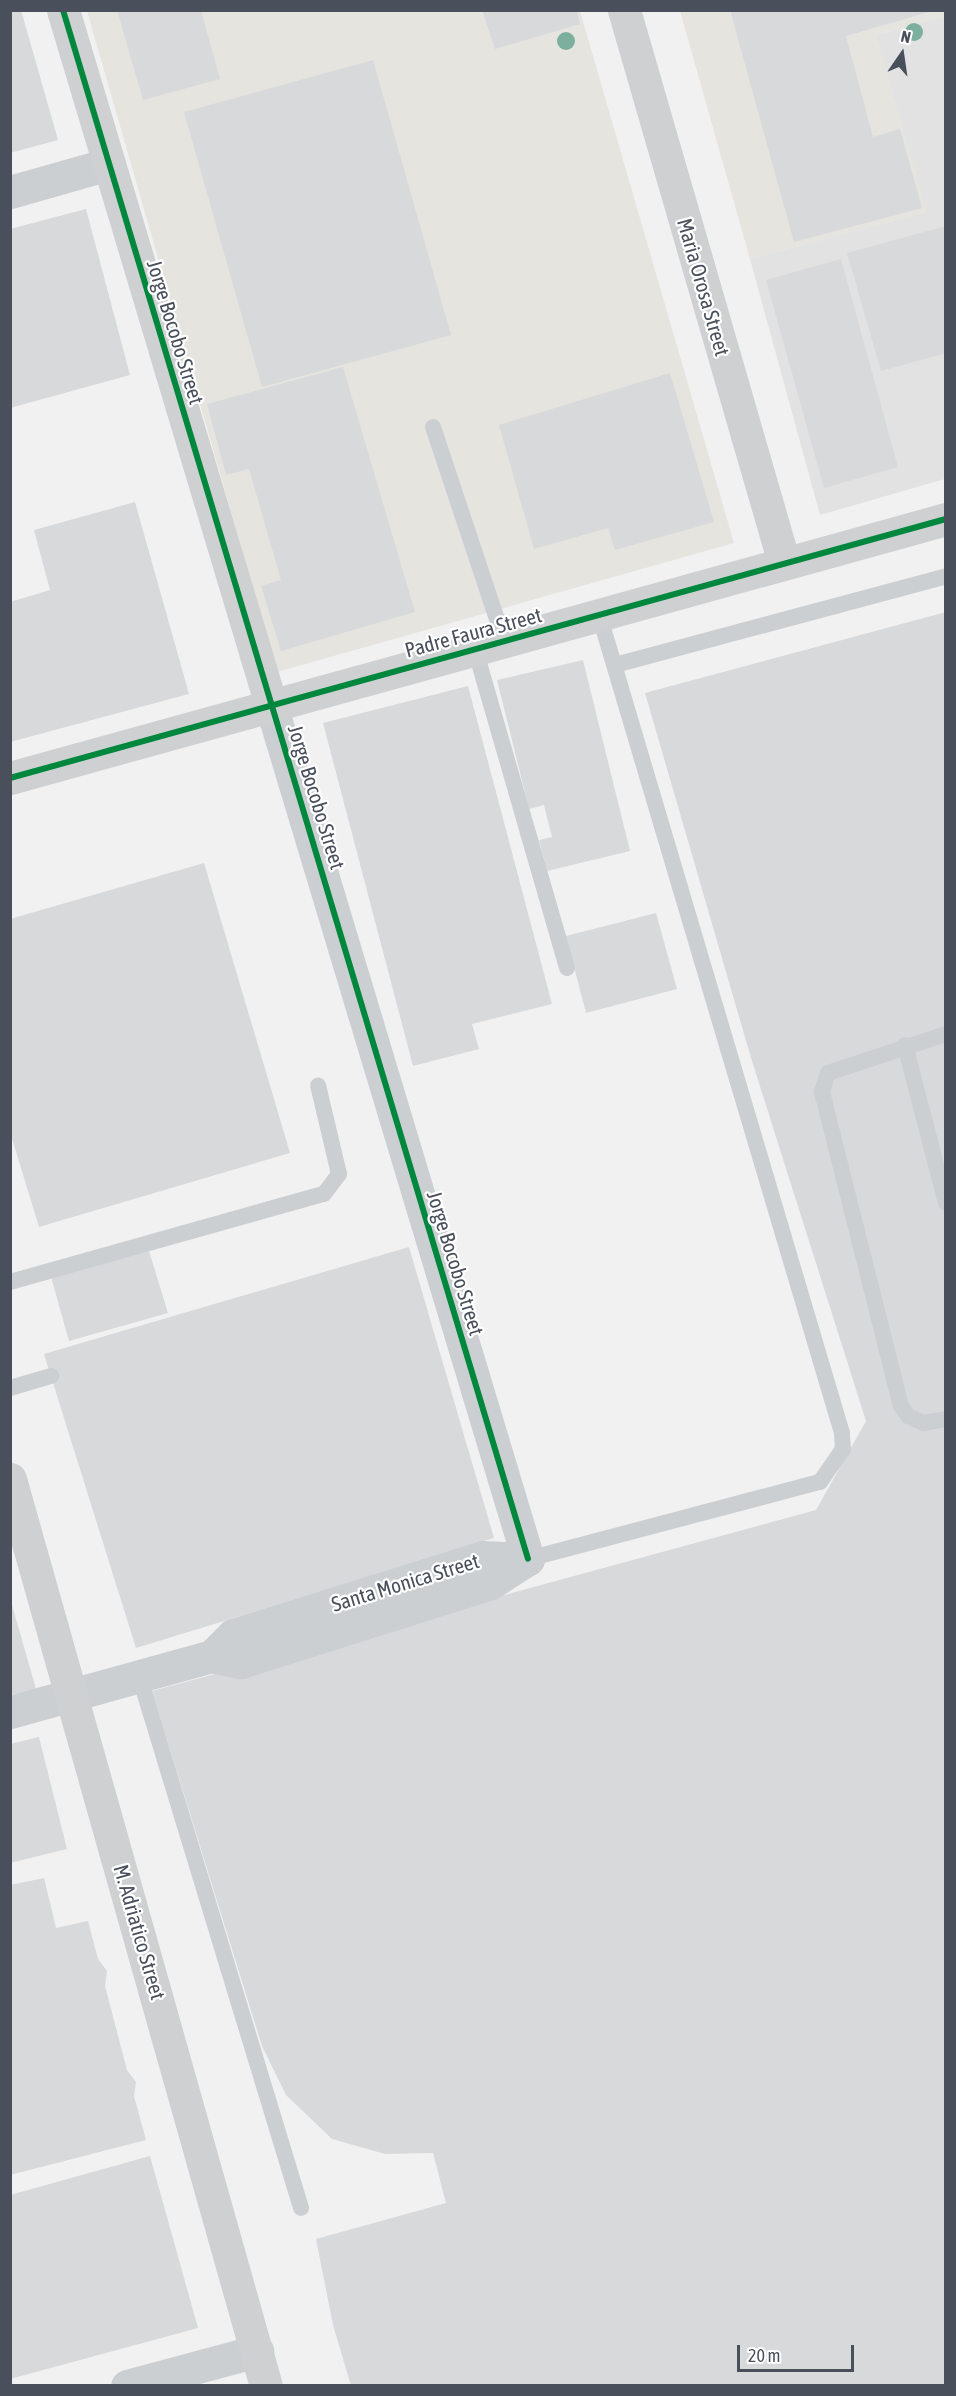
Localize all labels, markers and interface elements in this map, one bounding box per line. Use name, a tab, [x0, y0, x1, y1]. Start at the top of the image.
north arrow	[872, 24, 932, 84]
text: N	[899, 27, 913, 46]
street label: Maria Orosa Street	[672, 215, 736, 359]
street label: Jorge Bocobo Street	[142, 257, 210, 407]
street label: Padre Faura Street	[402, 602, 544, 662]
street label: Jorge Bocobo Street	[283, 722, 351, 872]
street label: Jorge Bocobo Street	[422, 1188, 490, 1338]
street label: Santa Monica Street	[328, 1548, 482, 1616]
street label: M. Adriatico Street	[109, 1862, 171, 2002]
scale bar	[740, 2333, 857, 2371]
text: 20 m	[748, 2345, 780, 2366]

